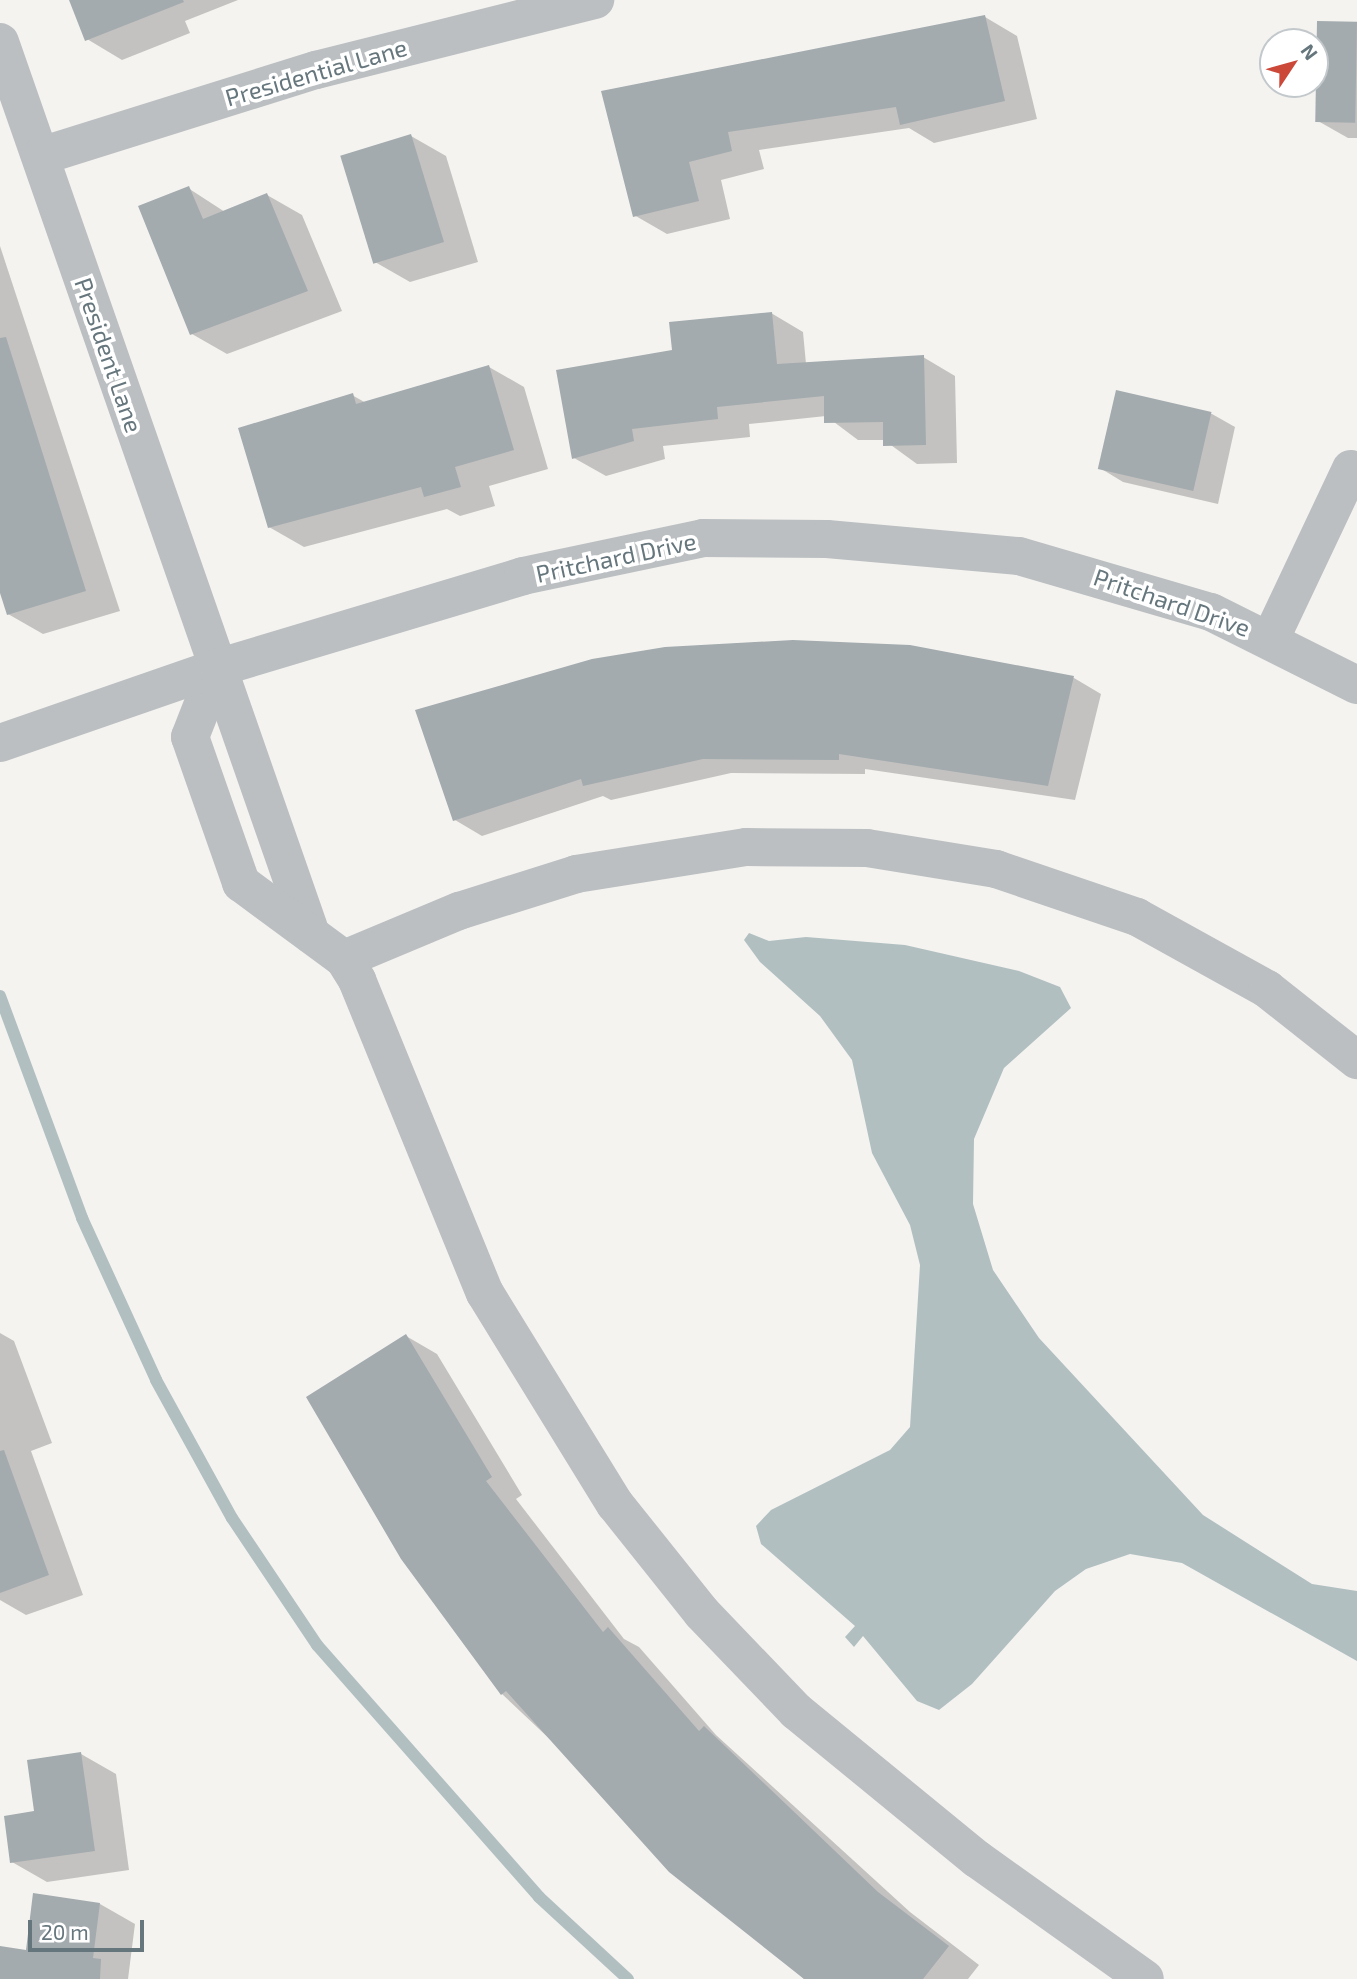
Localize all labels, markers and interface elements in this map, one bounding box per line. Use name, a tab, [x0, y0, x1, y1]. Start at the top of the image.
north arrow	[1259, 28, 1329, 98]
street label: Presidential Lane	[222, 32, 410, 112]
text: N	[1296, 39, 1323, 64]
street label: President Lane	[69, 274, 149, 436]
street label: Pritchard Drive	[533, 526, 699, 588]
street label: Pritchard Drive	[1090, 562, 1254, 642]
scale bar	[32, 1906, 147, 1950]
text: 20 m	[41, 1919, 89, 1944]

